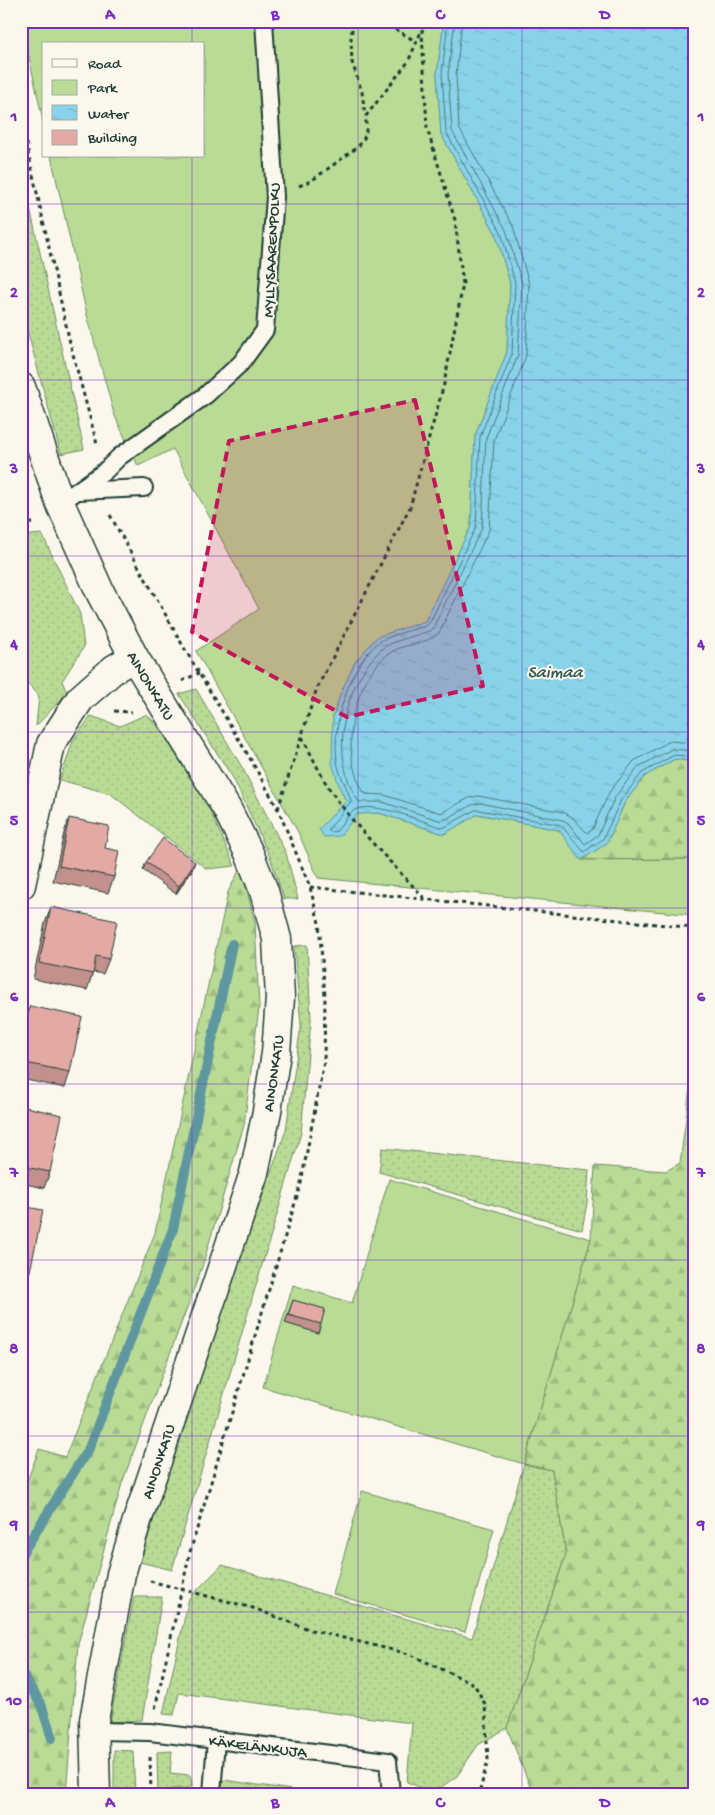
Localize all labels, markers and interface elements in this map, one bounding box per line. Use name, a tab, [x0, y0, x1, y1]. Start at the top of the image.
text: A	[104, 7, 116, 26]
text: B	[270, 7, 280, 26]
text: C	[435, 7, 446, 26]
text: D	[598, 7, 611, 26]
legend	[42, 42, 205, 158]
text: Road	[88, 56, 122, 74]
text: Park	[87, 80, 118, 98]
text: Water	[88, 106, 130, 124]
text: 1	[10, 109, 17, 128]
text: 1	[697, 109, 704, 128]
text: Building	[87, 130, 137, 148]
street label: MYLLYSAARENPOLKU	[260, 182, 287, 318]
text: 2	[10, 285, 18, 304]
text: 2	[697, 285, 705, 304]
text: 3	[9, 461, 18, 480]
text: 3	[696, 461, 705, 480]
text: 4	[9, 637, 18, 656]
text: 4	[696, 637, 705, 656]
street label: AINONKATU	[121, 649, 177, 725]
water label: Saimaa	[527, 663, 584, 684]
text: 5	[10, 813, 19, 832]
text: 5	[697, 813, 706, 832]
text: 6	[10, 989, 19, 1008]
text: 6	[697, 989, 706, 1008]
street label: AINONKATU	[261, 1034, 290, 1113]
text: 7	[9, 1165, 19, 1184]
text: 7	[696, 1165, 706, 1184]
text: 8	[10, 1341, 19, 1360]
text: 8	[697, 1341, 706, 1360]
street label: AINONKATU	[139, 1422, 181, 1502]
text: 9	[9, 1517, 18, 1536]
text: 9	[696, 1517, 705, 1536]
text: 10	[5, 1693, 22, 1712]
text: 10	[692, 1693, 709, 1712]
street label: KÄKELÄNKUJA	[207, 1733, 309, 1764]
text: A	[104, 1795, 116, 1814]
text: B	[270, 1795, 280, 1814]
text: C	[435, 1795, 446, 1814]
text: D	[598, 1795, 611, 1814]

